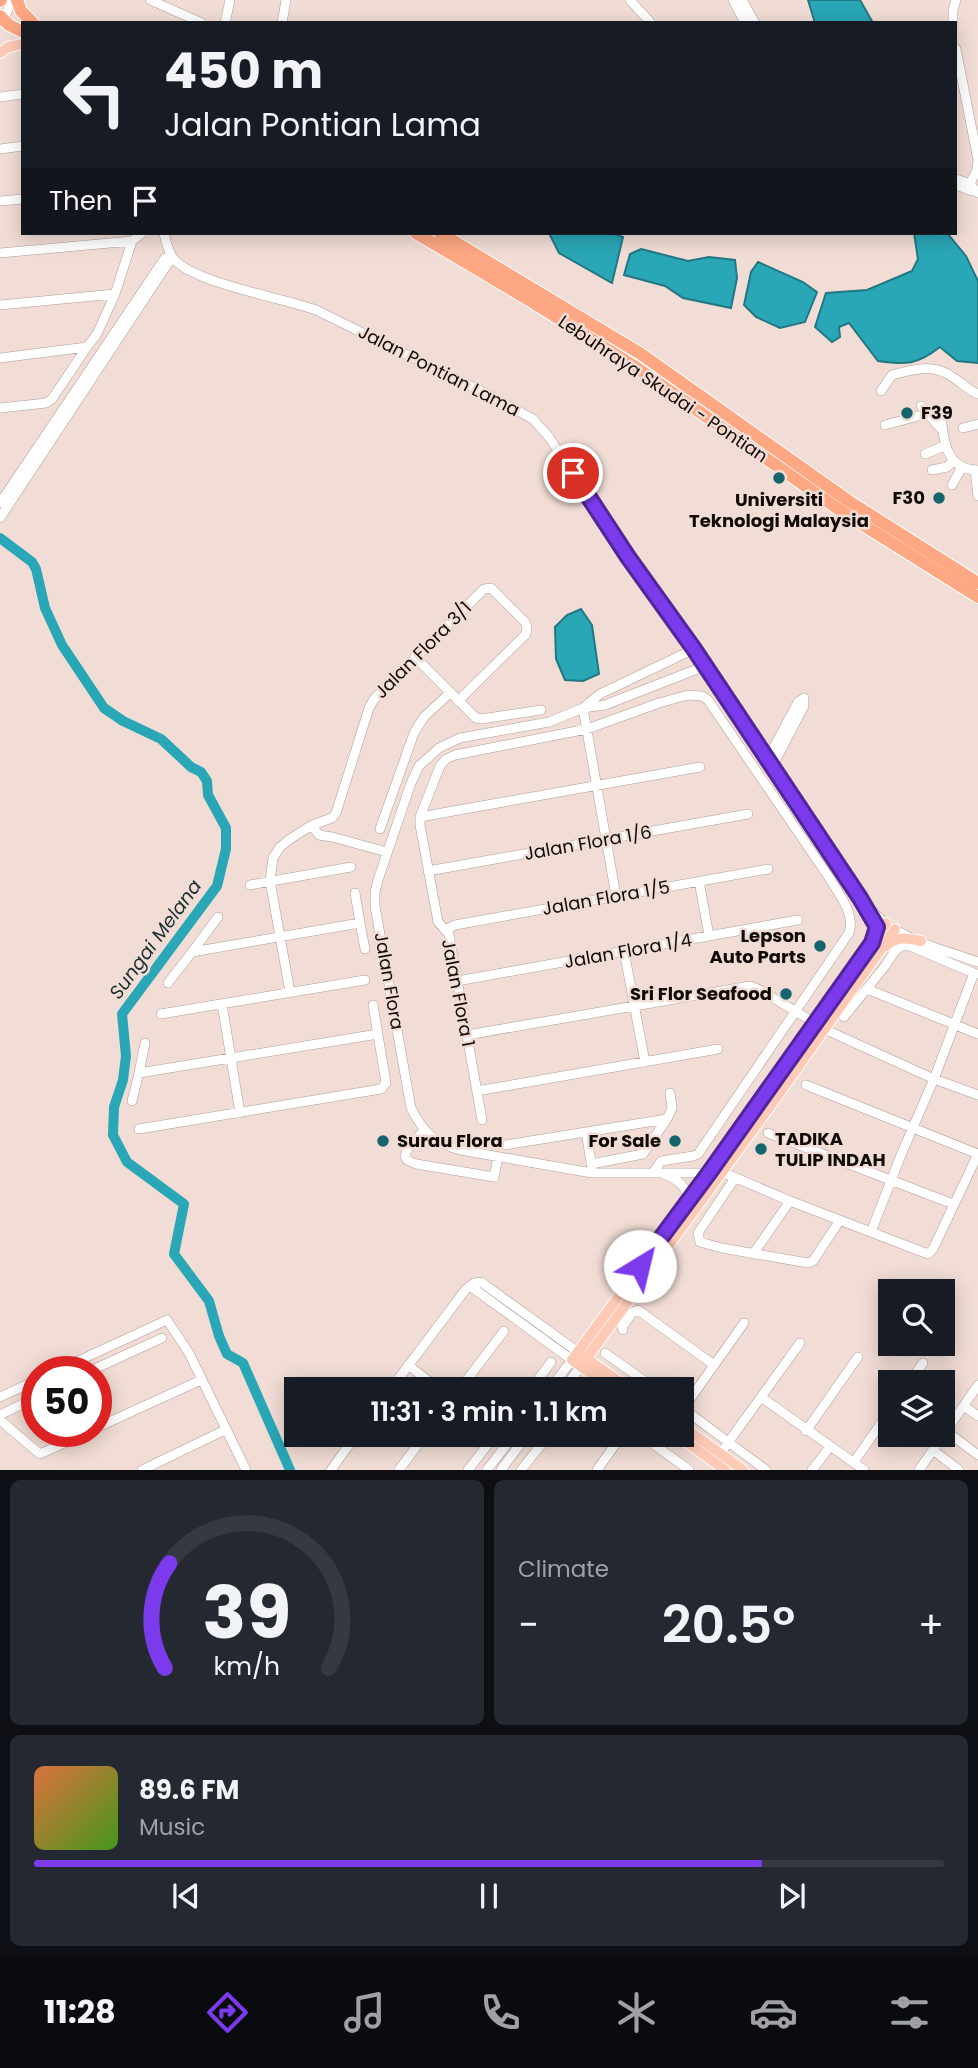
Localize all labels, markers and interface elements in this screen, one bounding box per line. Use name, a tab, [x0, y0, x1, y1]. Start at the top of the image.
text: 450 m	[164, 37, 323, 105]
icon: left	[49, 49, 140, 140]
text: Jalan Pontian Lama	[164, 102, 481, 147]
icon: arrive	[126, 182, 164, 220]
text: Then	[49, 183, 112, 219]
street label: Lebuhraya Skudai - Pontian	[554, 309, 773, 468]
street label: Jalan Pontian Lama	[354, 319, 524, 422]
place label: F39	[921, 400, 953, 425]
marker: F39	[899, 405, 915, 421]
pin	[543, 443, 603, 503]
icon: arrive	[554, 454, 592, 492]
marker: Universiti Teknologi Malaysia	[771, 470, 787, 486]
place label: F30	[893, 485, 925, 510]
place label: Universiti Teknologi Malaysia	[689, 487, 869, 533]
marker: F30	[931, 490, 947, 506]
street label: Jalan Flora 3/1	[368, 595, 477, 704]
street label: Jalan Flora 1/6	[522, 819, 654, 866]
water label: Sungai Melana	[103, 874, 208, 1005]
street label: Jalan Flora 1/5	[540, 874, 672, 921]
place label: Lepson Auto Parts	[710, 923, 806, 969]
street label: Jalan Flora 1/4	[562, 927, 694, 974]
street label: Jalan Flora	[369, 930, 410, 1032]
street label: Jalan Flora 1	[436, 937, 481, 1049]
marker: Lepson Auto Parts	[812, 938, 828, 954]
place label: Sri Flor Seafood	[630, 981, 772, 1006]
marker: Sri Flor Seafood	[778, 986, 794, 1002]
place label: TADIKA TULIP INDAH	[775, 1126, 886, 1172]
place label: Surau Flora	[397, 1128, 503, 1153]
place label: For Sale	[588, 1128, 661, 1153]
marker: Surau Flora	[375, 1133, 391, 1149]
marker: For Sale	[667, 1133, 683, 1149]
marker: TADIKA TULIP INDAH	[753, 1141, 769, 1157]
position arrow	[603, 1229, 677, 1303]
map controls	[878, 1279, 955, 1447]
button: search	[878, 1279, 955, 1356]
speed limit sign: 50	[21, 1356, 112, 1447]
button: layers	[878, 1370, 955, 1447]
text: 11:31 · 3 min · 1.1 km	[370, 1394, 608, 1430]
text: Climate	[518, 1553, 609, 1585]
text: 39	[203, 1563, 291, 1664]
text: 20.5°	[662, 1588, 795, 1661]
text: −	[518, 1598, 539, 1651]
text: +	[918, 1598, 944, 1651]
text: km/h	[214, 1649, 280, 1684]
text: 89.6 FM	[139, 1772, 239, 1808]
text: Music	[139, 1811, 205, 1843]
icon: previous	[167, 1877, 205, 1915]
icon: pause	[470, 1877, 508, 1915]
icon: next	[773, 1877, 811, 1915]
icon: directions	[203, 1988, 252, 2037]
icon: music	[340, 1988, 389, 2037]
icon: phone	[476, 1988, 525, 2037]
icon: climate	[612, 1988, 661, 2037]
icon: car	[749, 1988, 798, 2037]
icon: filters	[885, 1988, 934, 2037]
text: 11:28	[44, 1989, 116, 2034]

